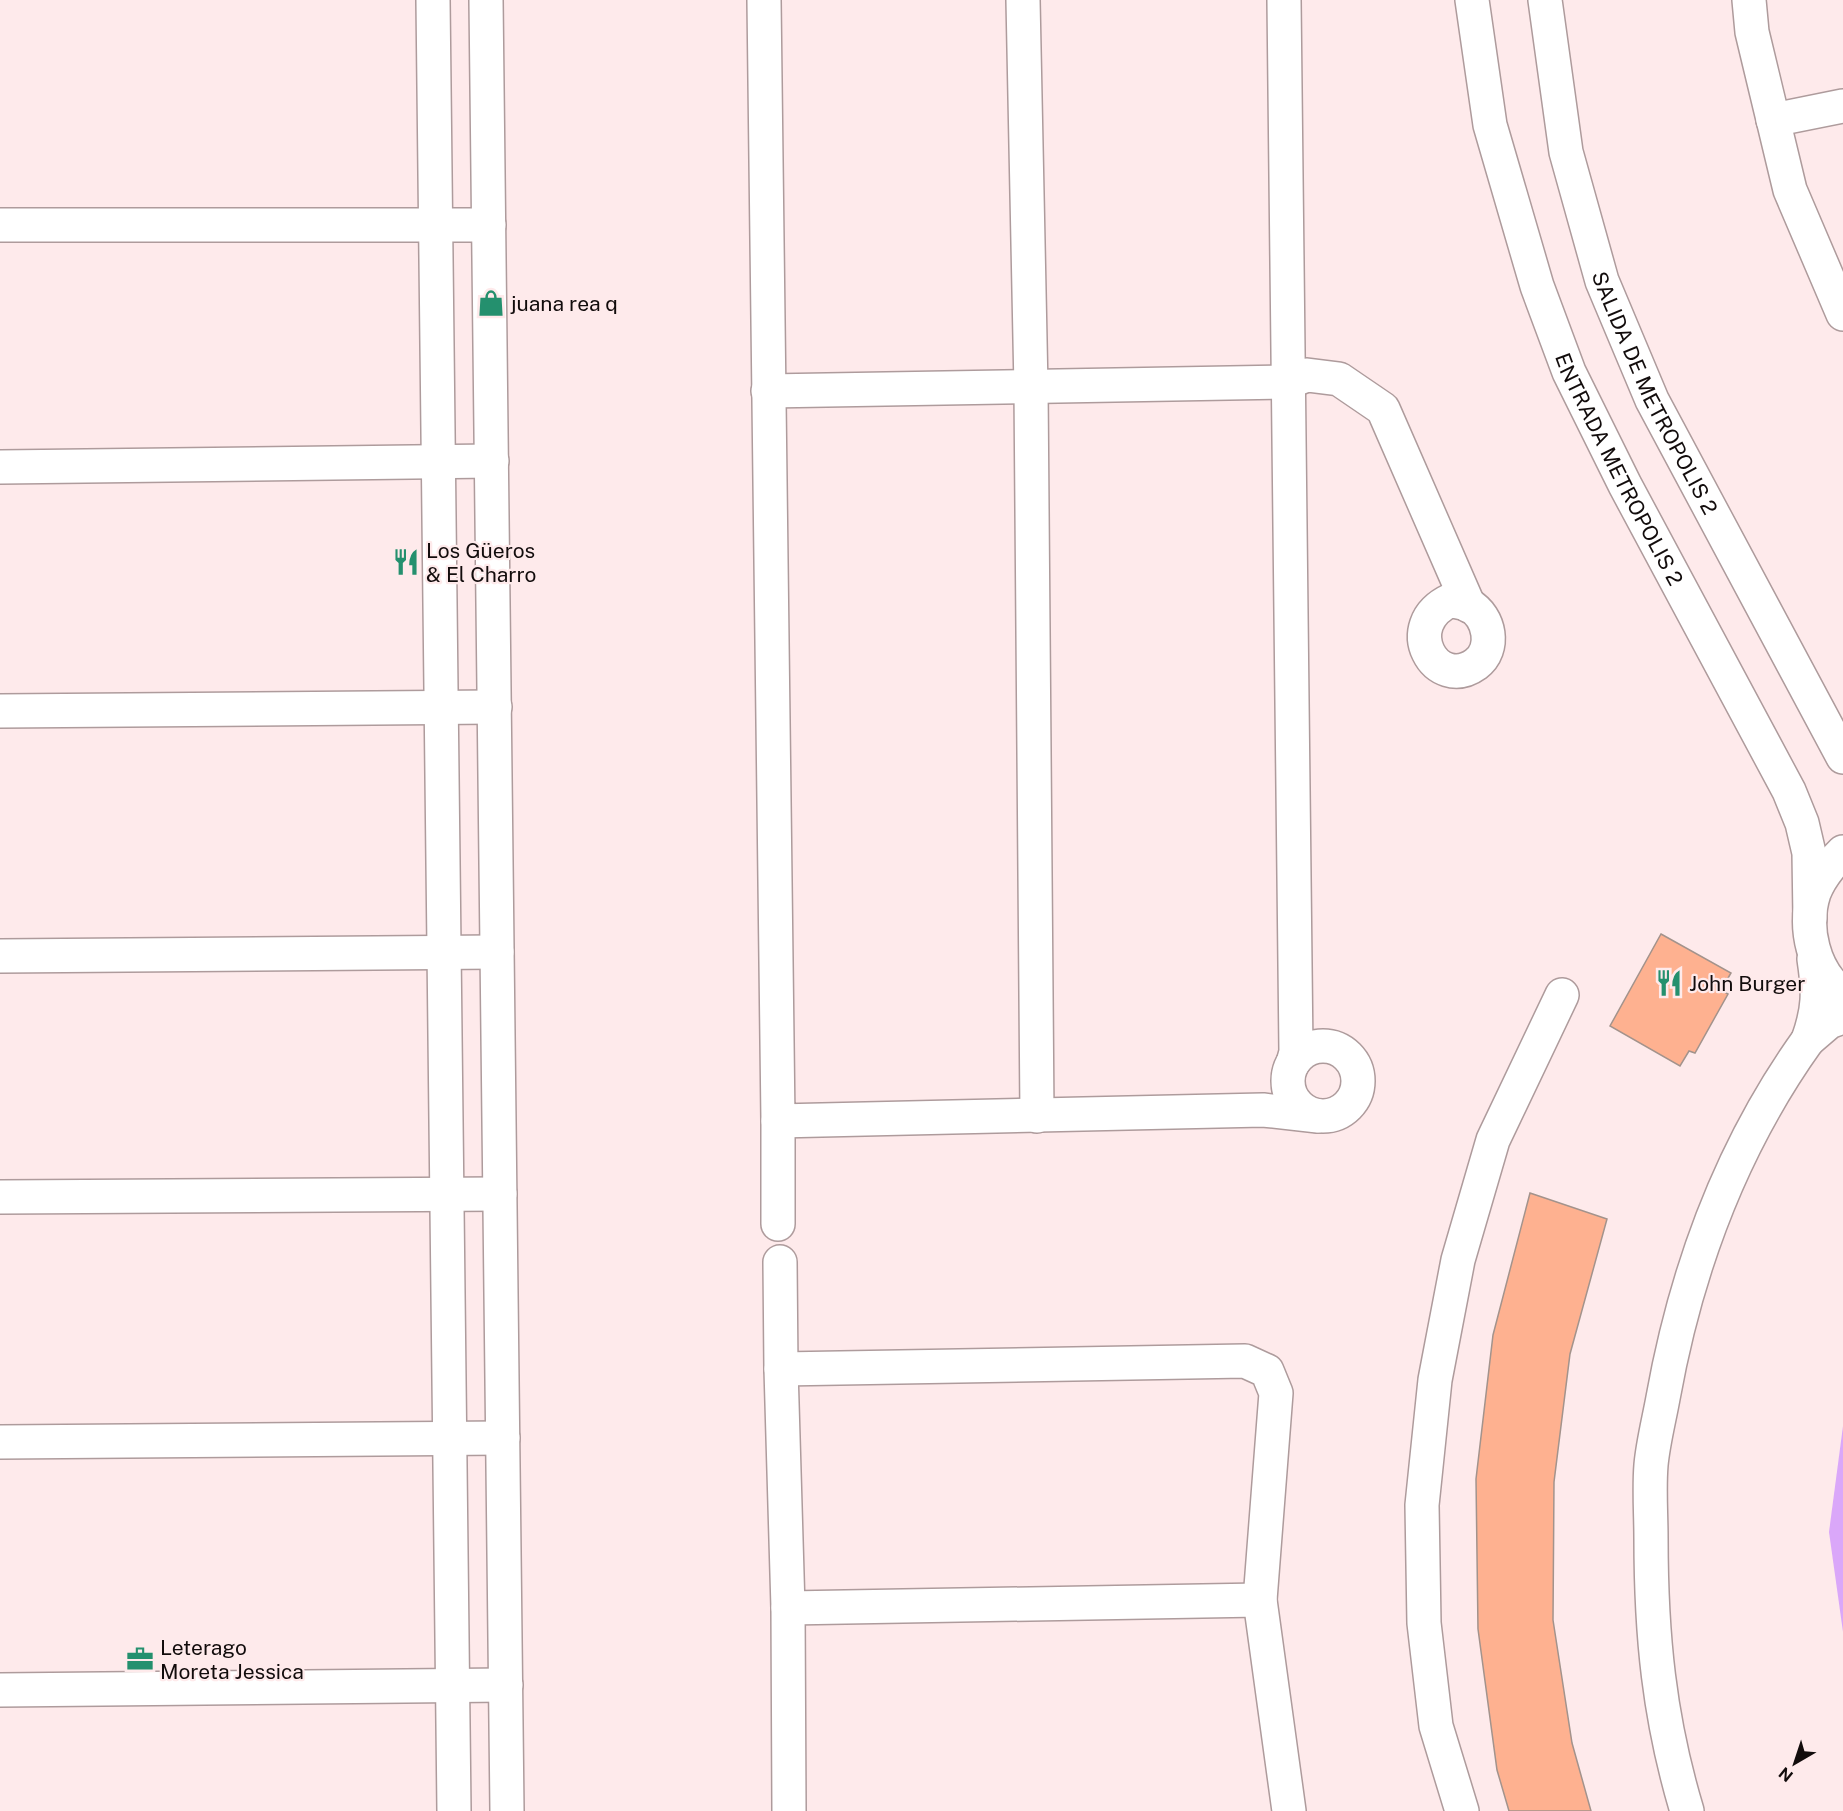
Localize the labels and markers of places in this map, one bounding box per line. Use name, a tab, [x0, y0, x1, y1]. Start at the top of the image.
shop icon: juana rea q	[476, 288, 506, 318]
place label: juana rea q	[510, 291, 618, 316]
place label: Los Güeros & El Charro	[426, 538, 536, 587]
restaurant icon: Los Güeros & El Charro	[391, 547, 421, 577]
restaurant icon: John Burger	[1654, 968, 1684, 998]
place label: John Burger	[1689, 971, 1805, 996]
place label: Leterago Moreta Jessica	[160, 1635, 304, 1684]
office icon: Leterago Moreta Jessica	[125, 1644, 155, 1674]

